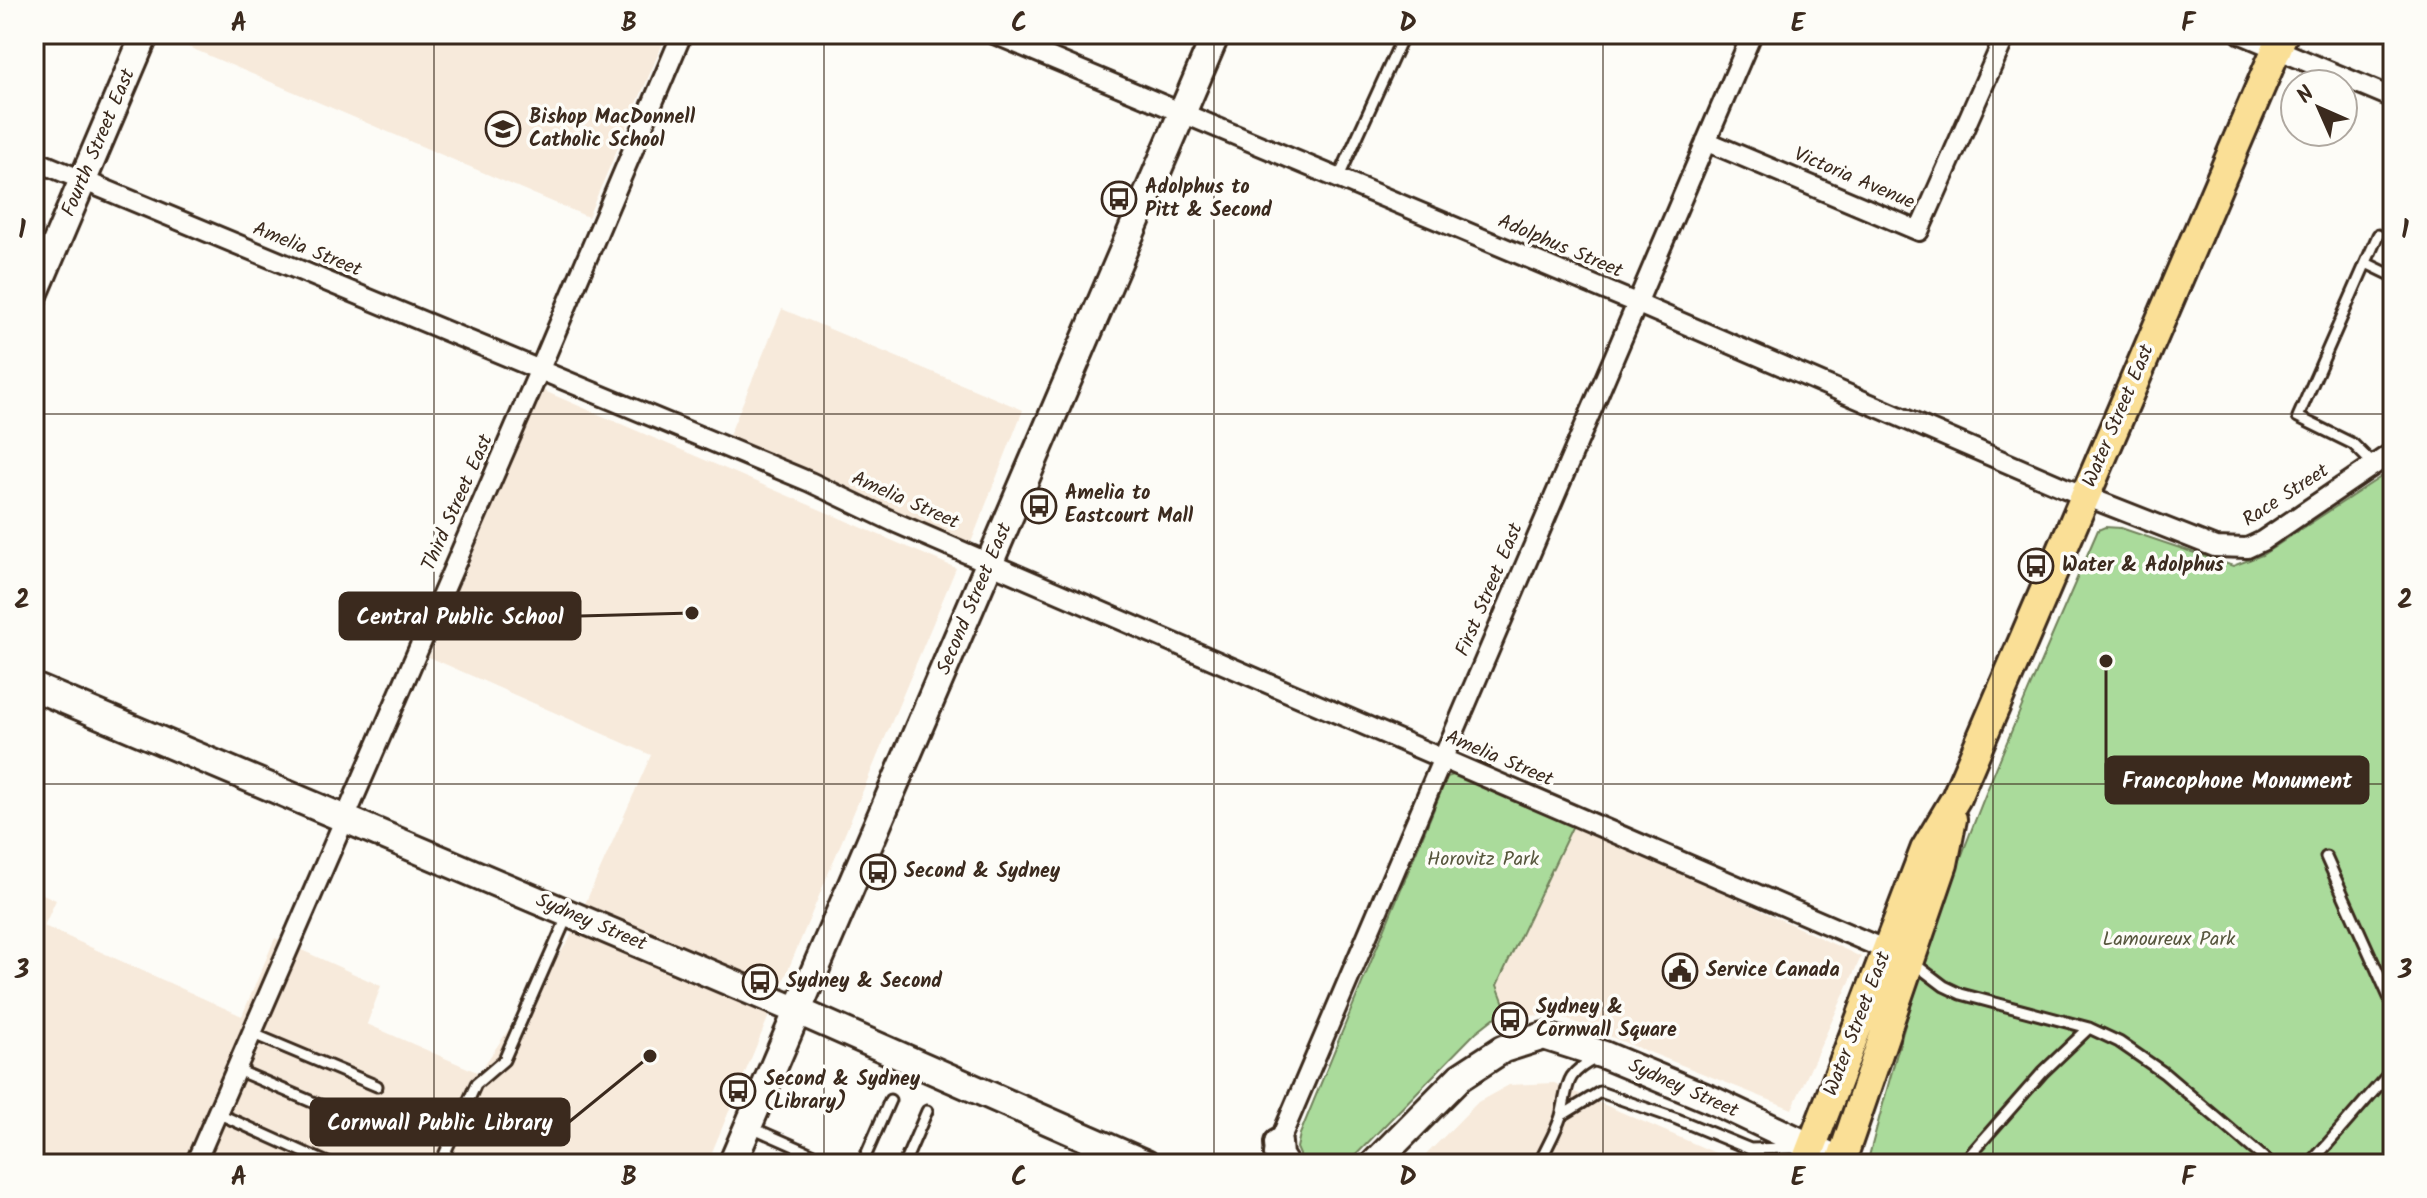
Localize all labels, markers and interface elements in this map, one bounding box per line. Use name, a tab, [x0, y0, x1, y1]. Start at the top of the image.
text: A	[231, 3, 247, 45]
text: B	[621, 3, 637, 45]
text: C	[1011, 3, 1027, 45]
text: D	[1399, 3, 1417, 45]
text: E	[1791, 3, 1807, 45]
text: F	[2181, 3, 2197, 45]
street label: Fourth Street East	[53, 64, 145, 222]
north arrow	[2279, 68, 2359, 148]
text: N	[2289, 78, 2324, 113]
place label: Bishop MacDonnell Catholic School	[529, 102, 696, 157]
school or university icon: Bishop MacDonnell Catholic School	[484, 110, 522, 148]
street label: Victoria Avenue	[1788, 139, 1920, 219]
place label: Adolphus to Pitt & Second	[1145, 172, 1273, 227]
bus stop icon: Adolphus to Pitt & Second	[1100, 180, 1138, 218]
street label: Adolphus Street	[1492, 206, 1628, 288]
text: 1	[18, 210, 26, 252]
text: 1	[2401, 210, 2409, 252]
street label: Amelia Street	[248, 214, 366, 286]
street label: Water Street East	[2074, 339, 2164, 492]
street label: Third Street East	[414, 429, 503, 577]
street label: Race Street	[2236, 456, 2336, 536]
street label: Amelia Street	[846, 463, 964, 539]
place label: Amelia to Eastcourt Mall	[1065, 478, 1194, 533]
bus stop icon: Amelia to Eastcourt Mall	[1020, 487, 1058, 525]
street label: Second Street East	[929, 518, 1022, 680]
street label: First Street East	[1447, 518, 1533, 662]
bus stop icon: Water & Adolphus	[2017, 547, 2055, 585]
place label: Water & Adolphus	[2062, 550, 2225, 582]
text: 2	[14, 580, 30, 622]
text: 2	[2397, 580, 2413, 622]
callout: Central Public School	[340, 593, 580, 639]
text: Central Public School	[356, 601, 564, 636]
street label: Amelia Street	[1440, 722, 1558, 796]
callout: Francophone Monument	[2106, 757, 2368, 803]
text: Francophone Monument	[2122, 765, 2353, 800]
park label: Horovitz Park	[1427, 844, 1540, 876]
bus stop icon: Second & Sydney	[859, 853, 897, 891]
place label: Second & Sydney	[904, 856, 1061, 888]
street label: Sydney Street	[531, 885, 652, 961]
park label: Lamoureux Park	[2103, 924, 2236, 956]
street label: Water Street East	[1816, 947, 1900, 1101]
text: 3	[14, 950, 29, 992]
text: 3	[2397, 950, 2412, 992]
public building icon: Service Canada	[1661, 952, 1699, 990]
place label: Service Canada	[1706, 955, 1840, 987]
bus stop icon: Sydney & Second	[741, 963, 779, 1001]
place label: Sydney & Second	[786, 966, 943, 998]
place label: Sydney & Cornwall Square	[1536, 992, 1677, 1047]
bus stop icon: Sydney & Cornwall Square	[1491, 1001, 1529, 1039]
street label: Sydney Street	[1623, 1050, 1744, 1128]
place label: Second & Sydney (Library)	[764, 1064, 921, 1119]
bus stop icon: Second & Sydney (Library)	[719, 1072, 757, 1110]
callout: Cornwall Public Library	[311, 1099, 569, 1145]
text: Cornwall Public Library	[327, 1107, 553, 1142]
text: A	[231, 1157, 247, 1198]
text: B	[621, 1157, 637, 1198]
text: C	[1011, 1157, 1027, 1198]
text: D	[1399, 1157, 1417, 1198]
text: E	[1791, 1157, 1807, 1198]
text: F	[2181, 1157, 2197, 1198]

